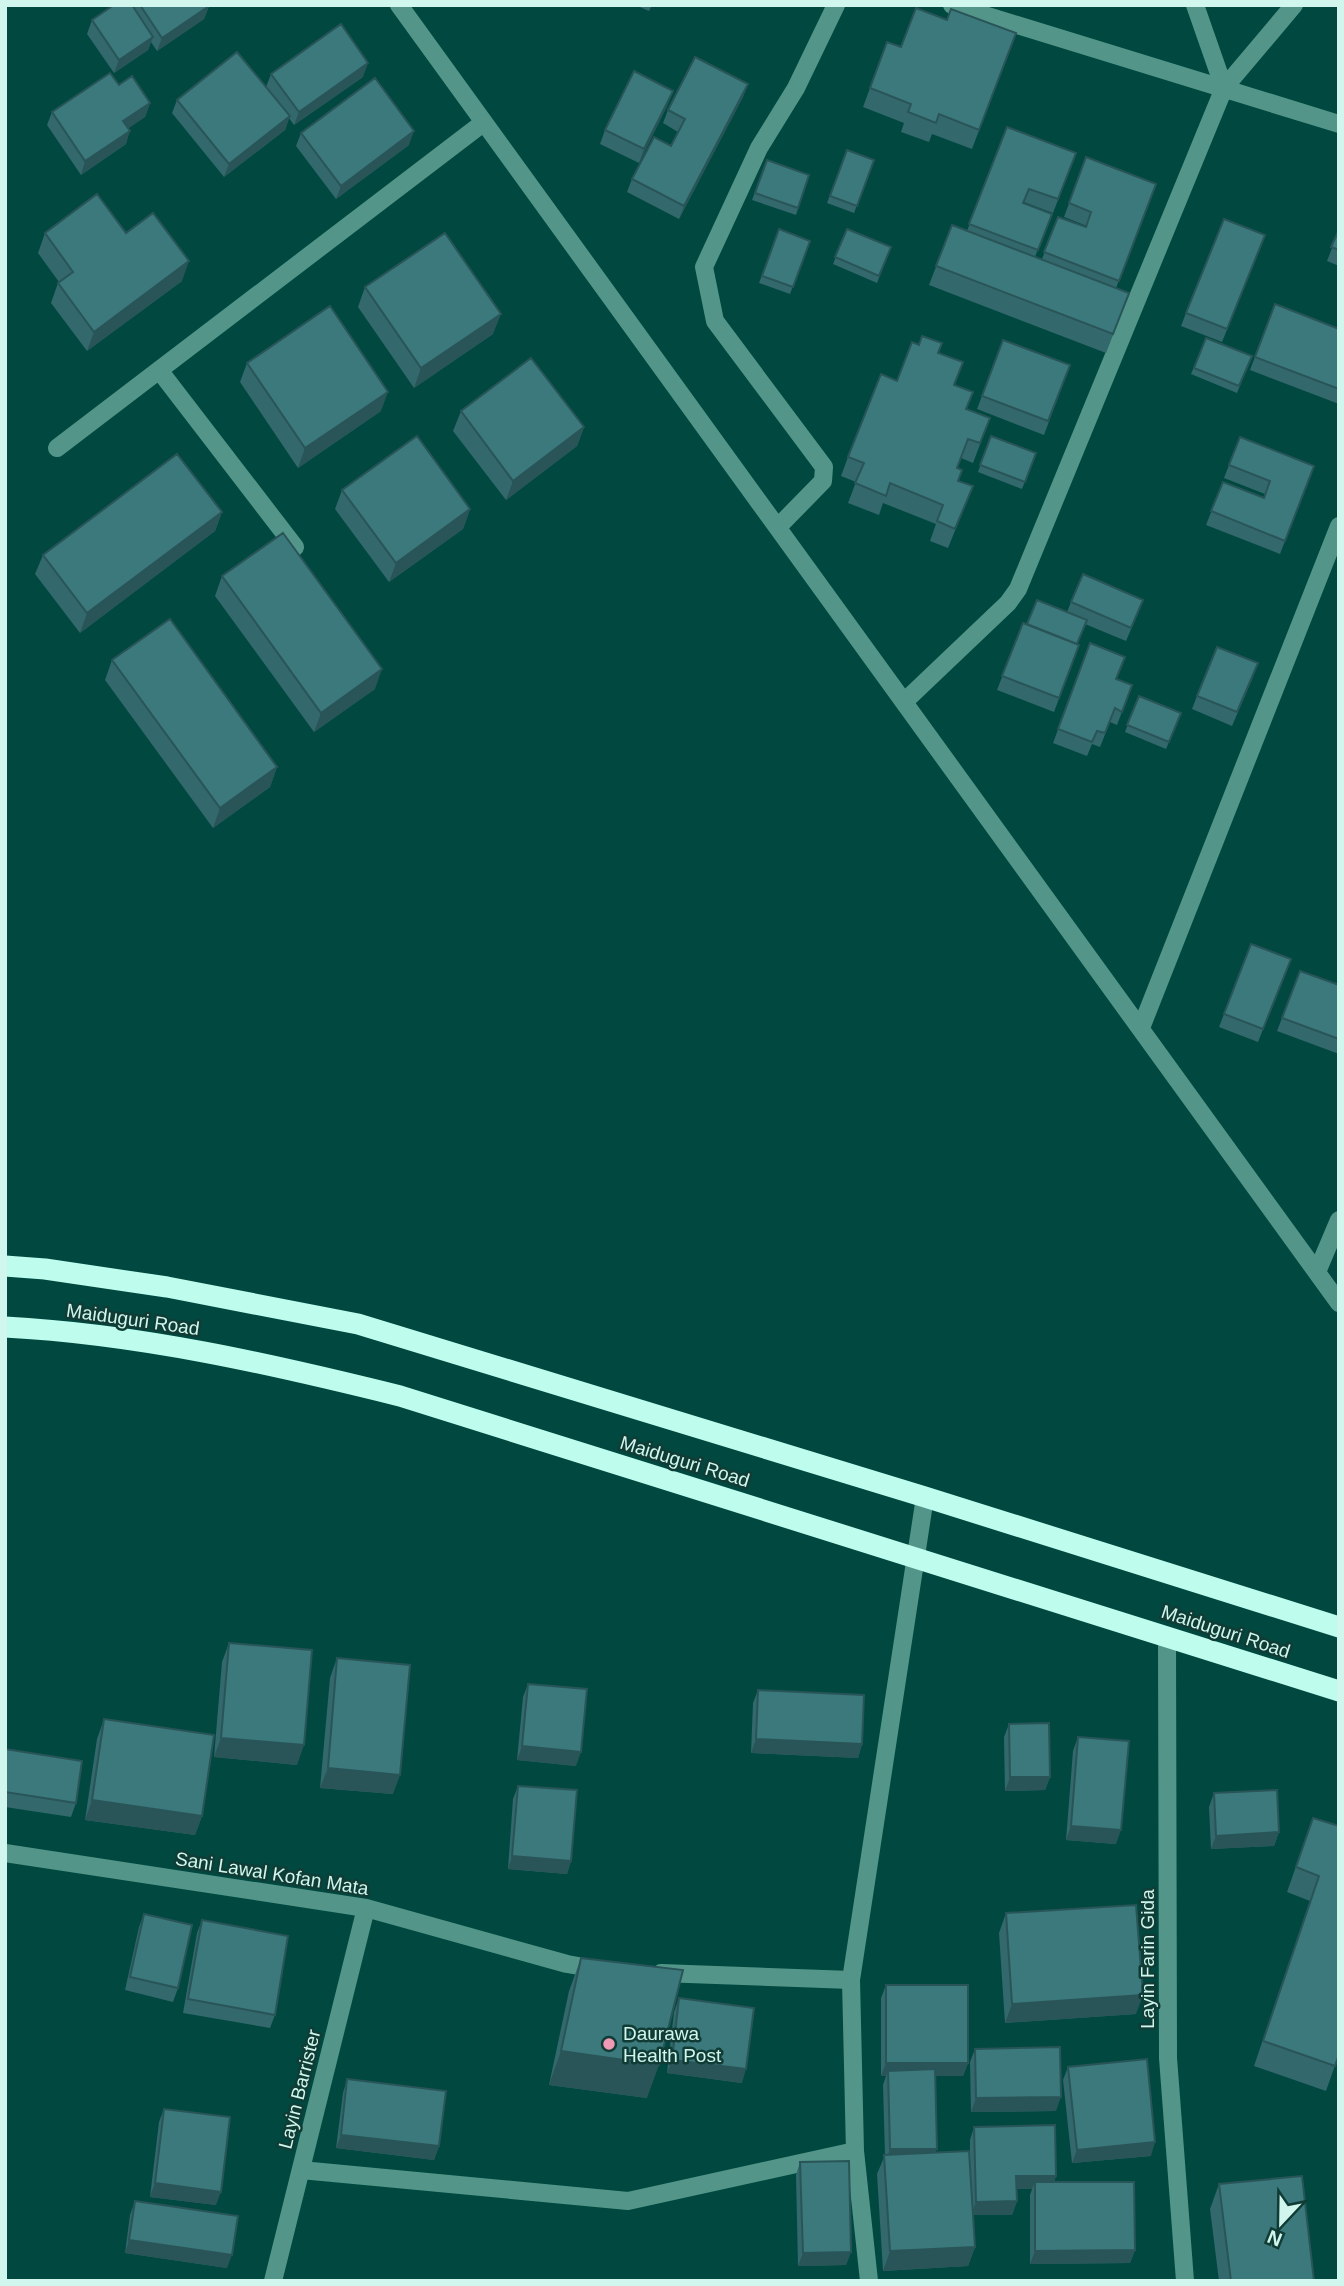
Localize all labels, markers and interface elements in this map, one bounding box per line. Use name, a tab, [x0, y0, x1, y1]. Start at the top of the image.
street label: Maiduguri Road	[65, 1300, 201, 1339]
street label: Maiduguri Road	[618, 1432, 752, 1491]
street label: Maiduguri Road	[1159, 1601, 1293, 1662]
street label: Sani Lawal Kofan Mata	[174, 1848, 370, 1899]
street label: Layin Farin Gida	[1137, 1889, 1158, 2029]
place label: Daurawa Health Post	[623, 2023, 722, 2066]
street label: Layin Barrister	[274, 2027, 325, 2151]
marker: Daurawa Health Post	[601, 2036, 617, 2052]
north arrow	[1246, 2188, 1316, 2258]
text: N	[1265, 2226, 1285, 2251]

